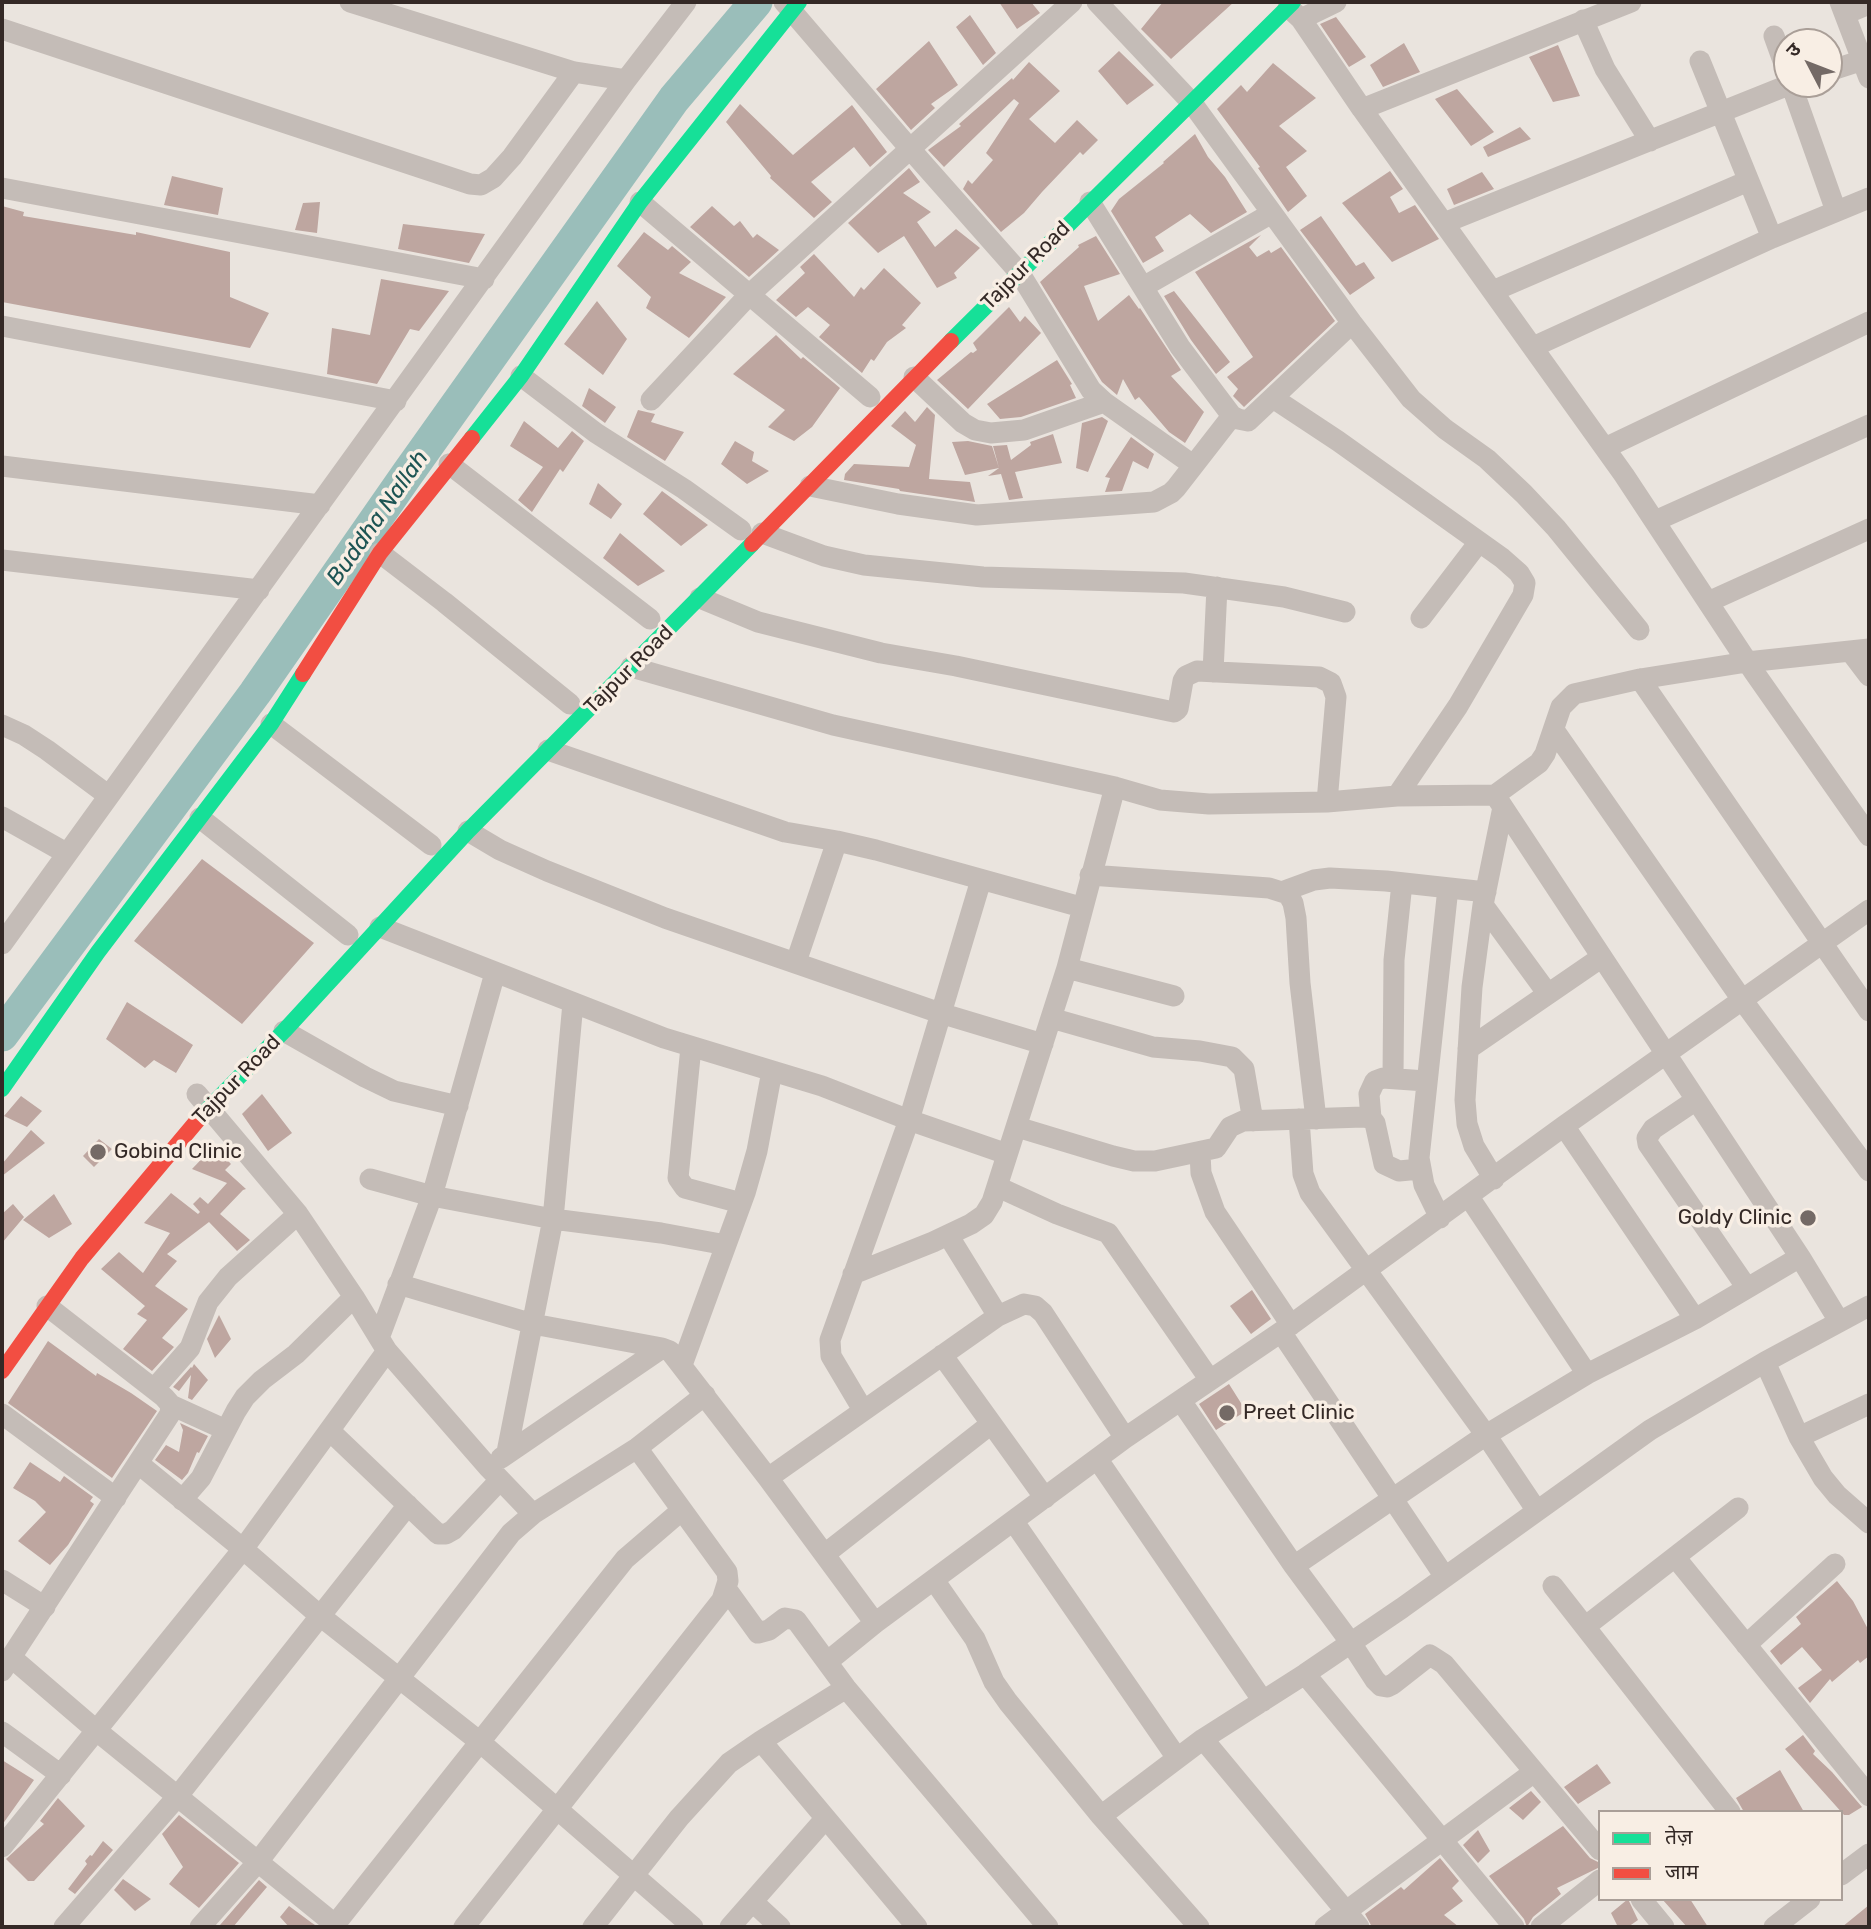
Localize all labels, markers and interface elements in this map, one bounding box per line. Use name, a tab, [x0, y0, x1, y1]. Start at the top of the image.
north arrow	[1773, 28, 1843, 98]
text: उ	[1781, 38, 1806, 62]
street label: Tajpur Road	[976, 216, 1076, 316]
water label: Buddha Nallah	[321, 445, 435, 591]
street label: Tajpur Road	[579, 620, 679, 720]
street label: Tajpur Road	[188, 1030, 286, 1130]
place label: Gobind Clinic	[114, 1139, 242, 1165]
marker: Gobind Clinic	[88, 1142, 108, 1162]
place label: Goldy Clinic	[1678, 1205, 1792, 1231]
marker: Goldy Clinic	[1798, 1208, 1818, 1228]
place label: Preet Clinic	[1243, 1400, 1355, 1426]
marker: Preet Clinic	[1217, 1403, 1237, 1423]
legend	[1598, 1810, 1843, 1901]
text: तेज़	[1665, 1824, 1693, 1849]
text: जाम	[1665, 1859, 1699, 1884]

